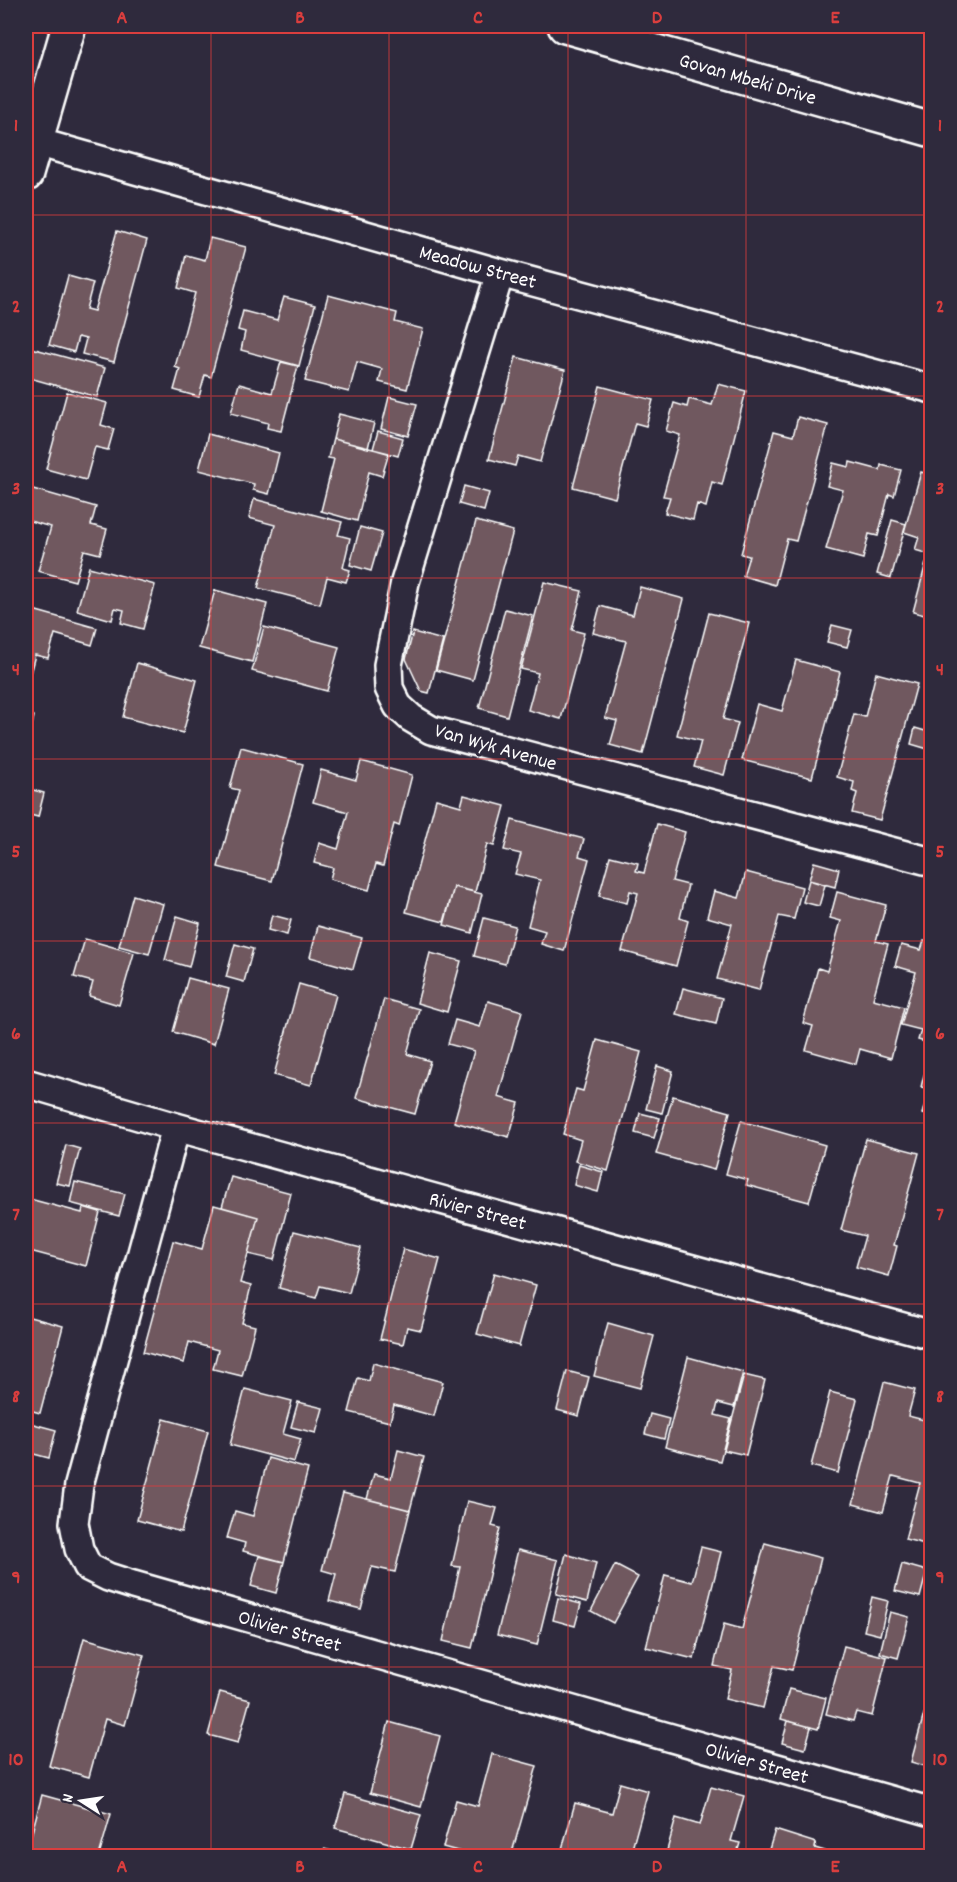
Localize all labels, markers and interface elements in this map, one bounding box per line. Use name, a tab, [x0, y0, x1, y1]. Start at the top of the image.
text: A	[117, 5, 128, 33]
text: B	[295, 5, 305, 33]
text: C	[473, 5, 483, 33]
text: D	[652, 5, 663, 33]
text: E	[830, 5, 840, 33]
street label: Govan Mbeki Drive	[675, 47, 819, 115]
text: 1	[14, 113, 18, 141]
text: 1	[938, 113, 942, 141]
street label: Meadow Street	[415, 239, 539, 299]
text: 2	[12, 294, 20, 322]
text: 2	[936, 294, 944, 322]
text: 3	[12, 476, 20, 504]
text: 3	[936, 476, 944, 504]
text: 4	[12, 657, 20, 685]
text: 4	[936, 657, 944, 685]
street label: Van Wyk Avenue	[431, 717, 560, 781]
text: 5	[11, 839, 21, 867]
text: 5	[935, 839, 945, 867]
text: 6	[11, 1021, 21, 1049]
text: 6	[935, 1021, 945, 1049]
street label: Rivier Street	[425, 1186, 529, 1240]
text: 7	[12, 1202, 20, 1230]
text: 7	[936, 1202, 944, 1230]
text: 8	[12, 1384, 20, 1412]
text: 8	[936, 1384, 944, 1412]
text: 9	[11, 1565, 21, 1593]
text: 9	[935, 1565, 945, 1593]
street label: Olivier Street	[234, 1604, 345, 1662]
street label: Olivier Street	[701, 1736, 812, 1794]
text: 10	[8, 1747, 24, 1775]
text: 10	[932, 1747, 948, 1775]
north arrow	[51, 1771, 111, 1831]
text: N	[57, 1792, 81, 1805]
text: A	[117, 1854, 128, 1882]
text: B	[295, 1854, 305, 1882]
text: C	[473, 1854, 483, 1882]
text: D	[652, 1854, 663, 1882]
text: E	[830, 1854, 840, 1882]

